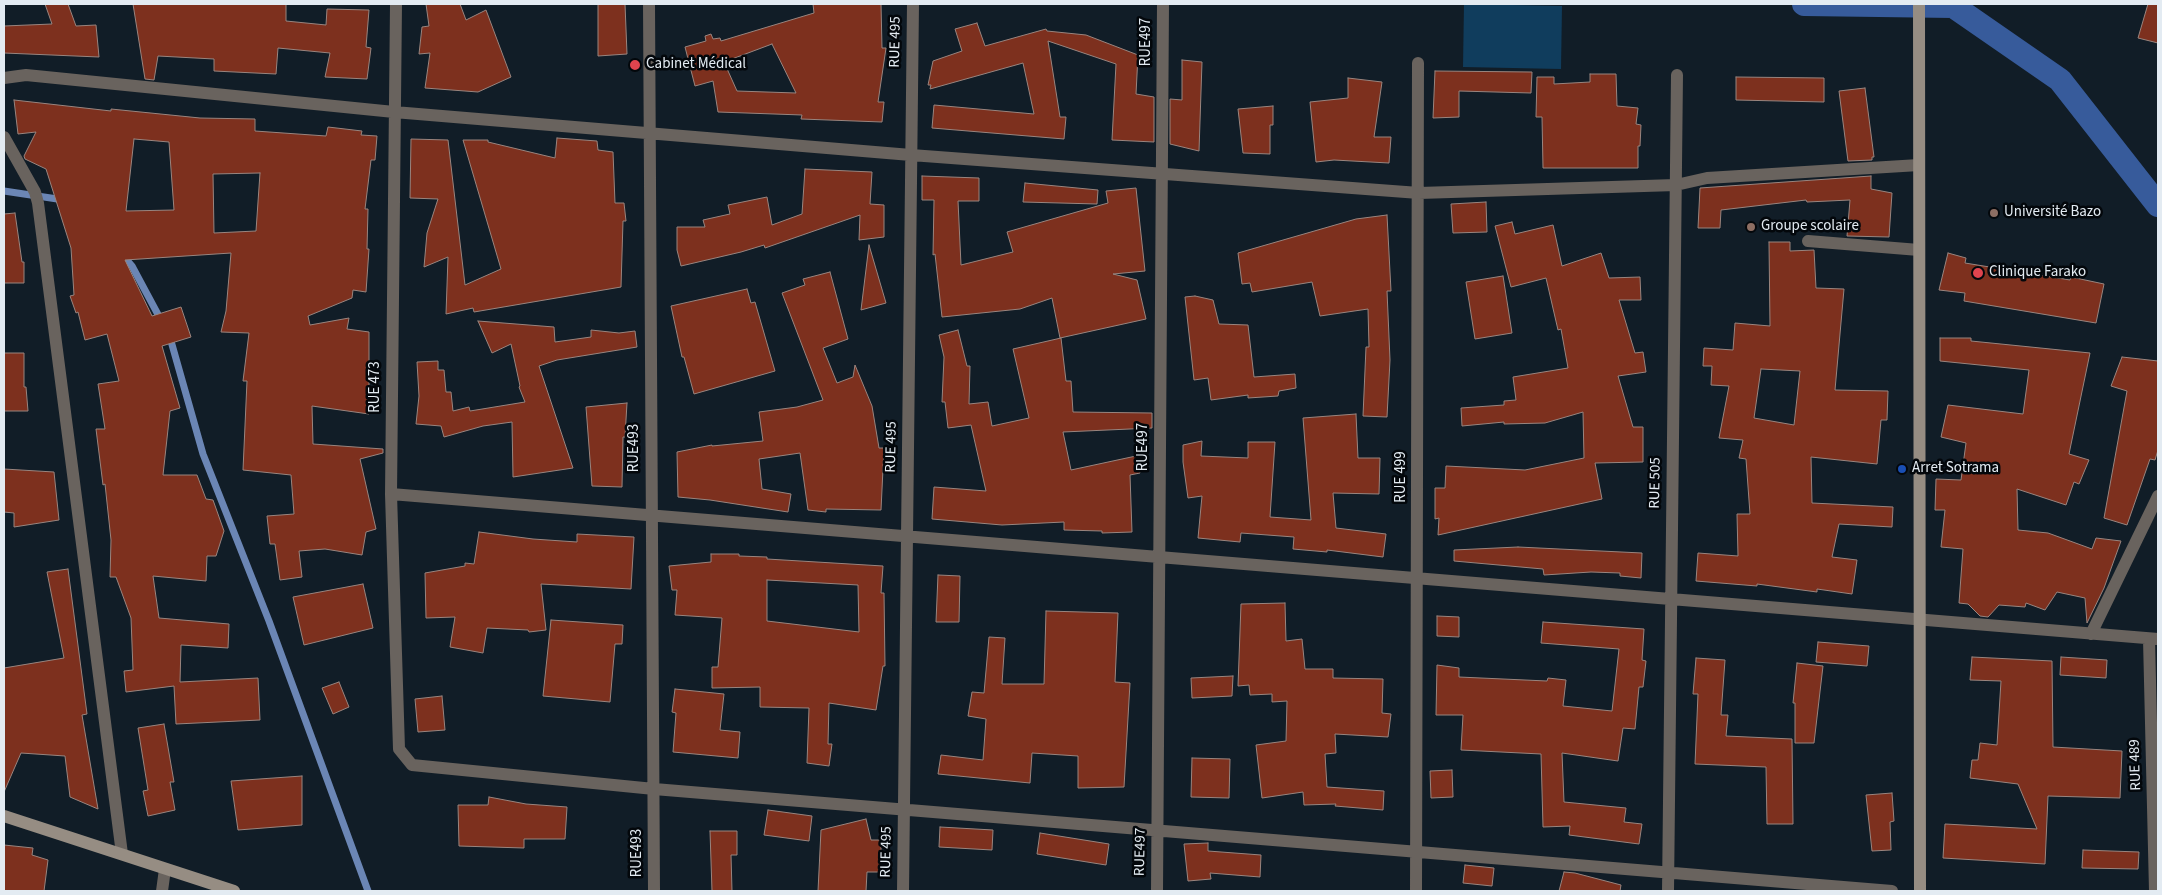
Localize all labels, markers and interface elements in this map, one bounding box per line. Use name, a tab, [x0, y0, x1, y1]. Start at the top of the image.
street label: RUE 495	[887, 16, 905, 68]
street label: RUE497	[1138, 18, 1156, 66]
place label: Cabinet Médical	[646, 56, 746, 74]
marker: Cabinet Médical	[628, 58, 642, 72]
place label: Université Bazo	[2004, 204, 2101, 222]
marker: Université Bazo	[1988, 207, 2000, 219]
place label: Groupe scolaire	[1761, 218, 1859, 236]
marker: Groupe scolaire	[1745, 221, 1757, 233]
place label: Clinique Farako	[1989, 264, 2086, 282]
marker: Clinique Farako	[1971, 266, 1985, 280]
street label: RUE 473	[367, 361, 385, 413]
street label: RUE 495	[883, 421, 901, 473]
street label: RUE497	[1135, 423, 1153, 471]
street label: RUE493	[626, 424, 644, 472]
street label: RUE 499	[1393, 451, 1411, 503]
street label: RUE 505	[1647, 457, 1665, 509]
place label: Arret Sotrama	[1912, 460, 1999, 478]
marker: Arret Sotrama	[1896, 463, 1908, 475]
street label: RUE 489	[2126, 739, 2146, 791]
street label: RUE 495	[878, 826, 896, 878]
street label: RUE497	[1132, 828, 1150, 876]
street label: RUE493	[629, 829, 647, 877]

